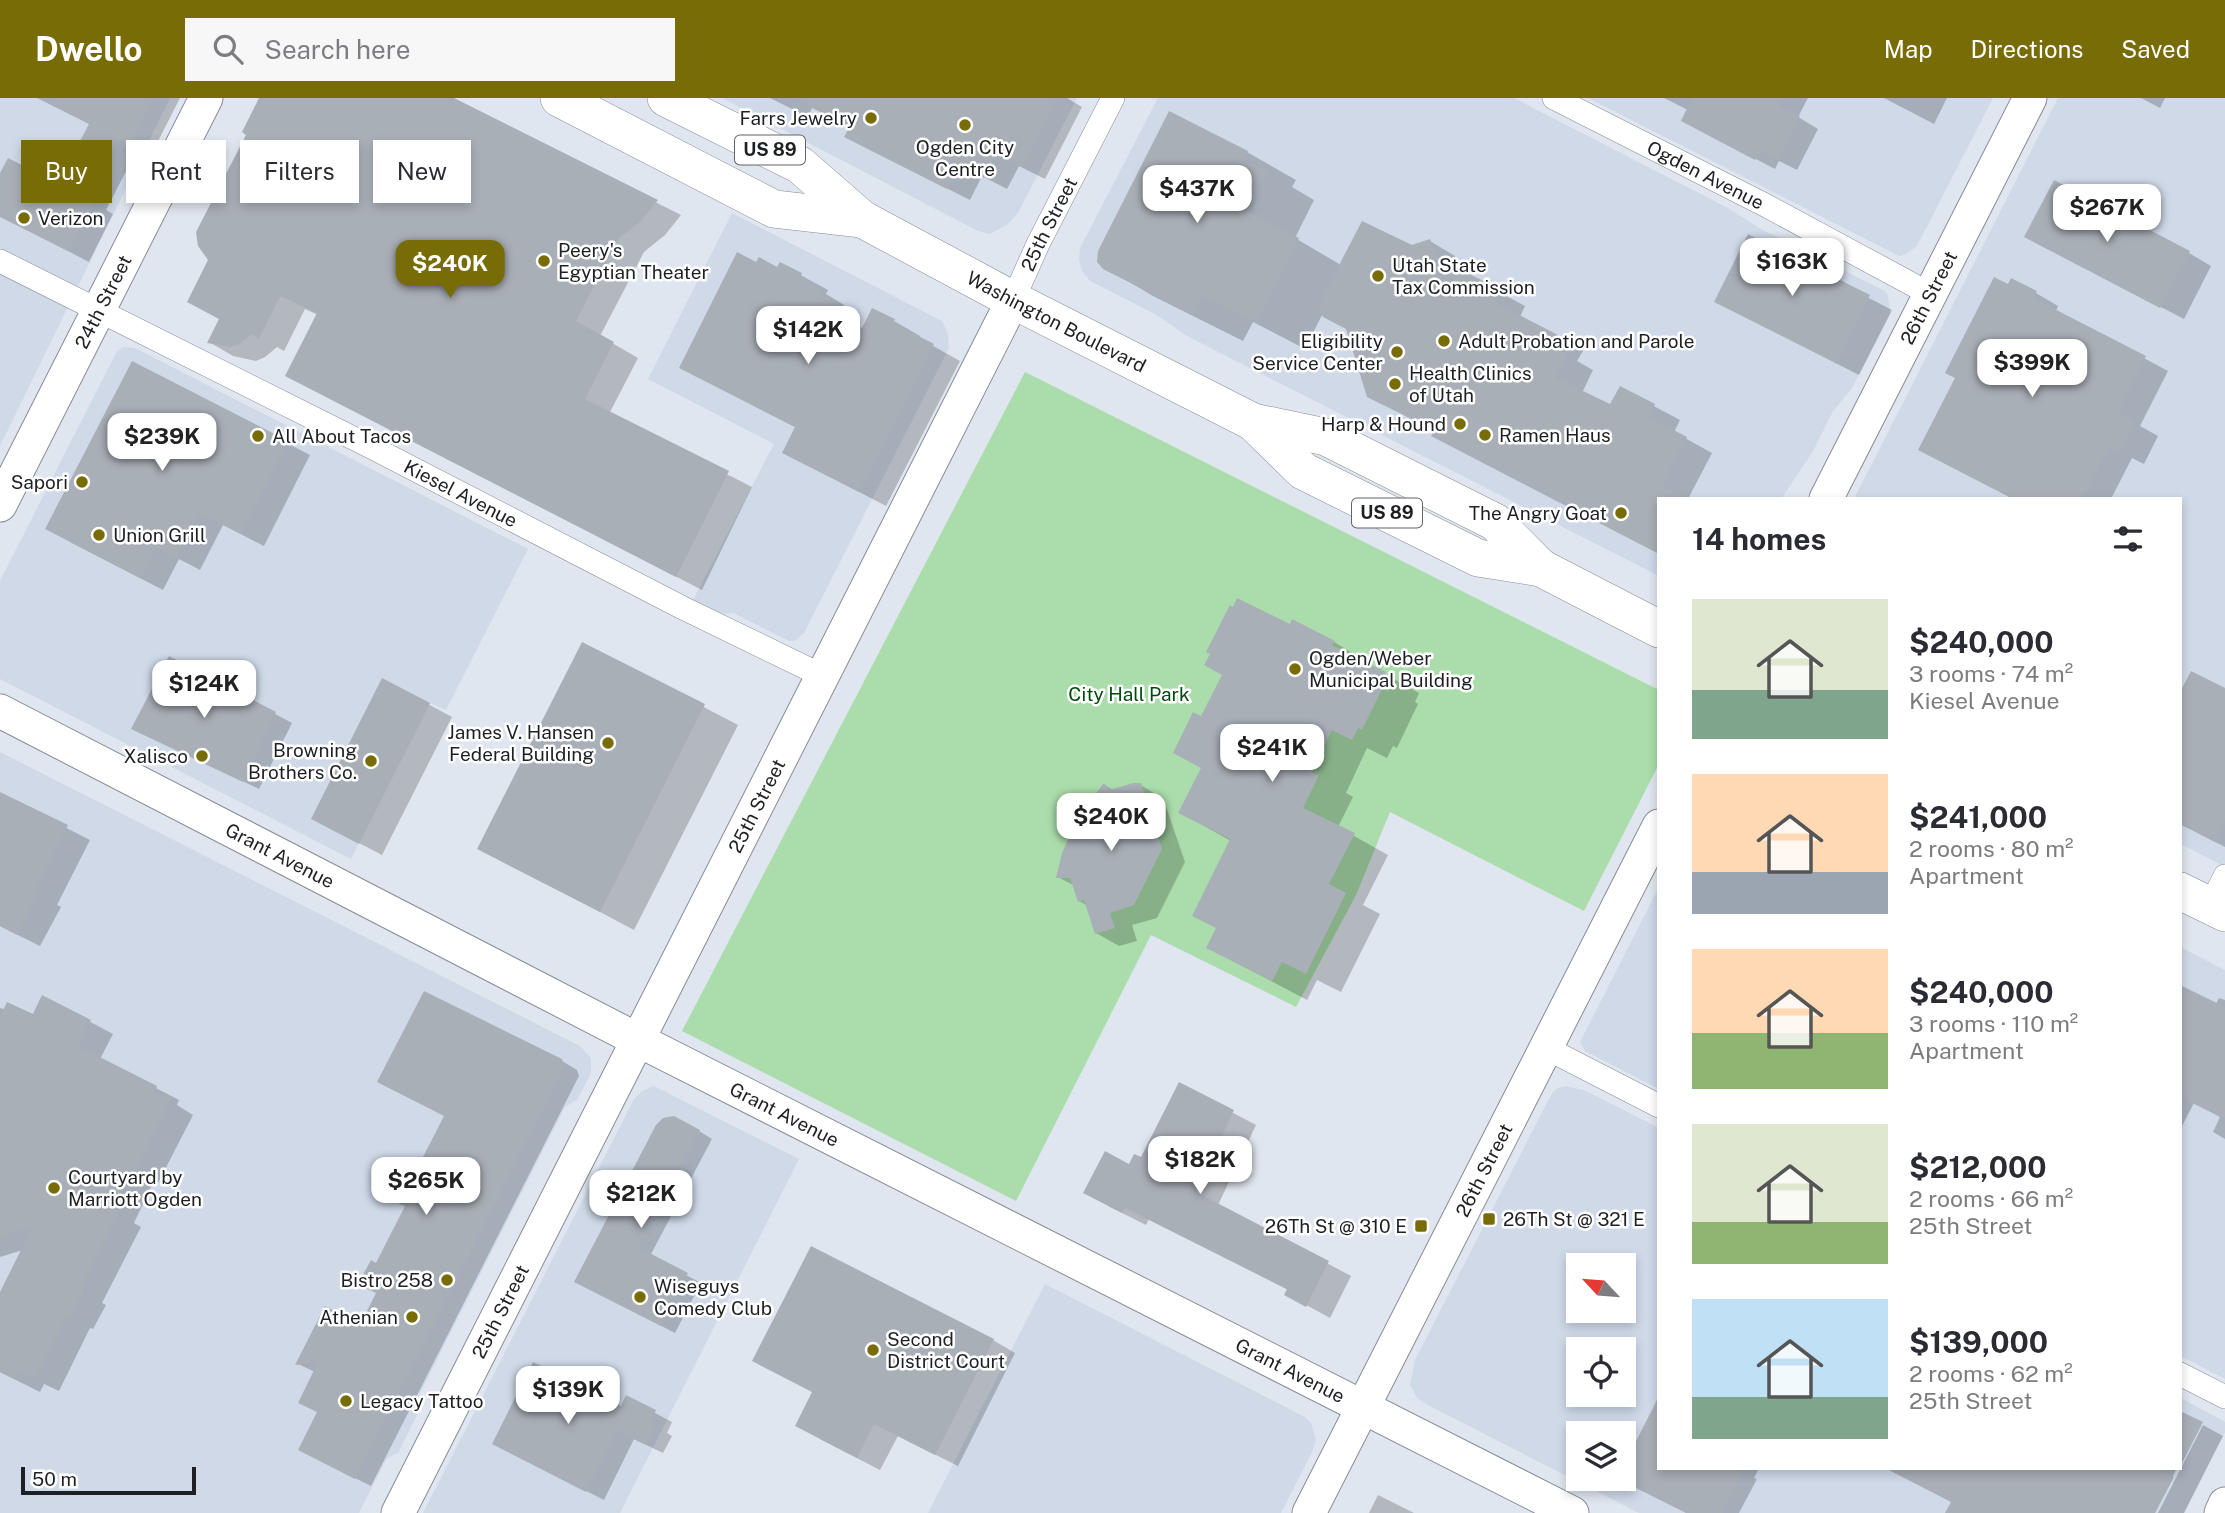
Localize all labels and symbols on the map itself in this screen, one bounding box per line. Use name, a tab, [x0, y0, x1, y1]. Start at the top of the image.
place label: Farrs Jewelry	[740, 107, 857, 129]
marker: Farrs Jewelry	[863, 110, 879, 126]
marker: Ogden City Centre	[957, 117, 973, 133]
road number: US 89	[735, 136, 805, 164]
place label: Ogden City Centre	[916, 136, 1014, 180]
street label: Ogden Avenue	[1643, 136, 1768, 214]
pin: $437K	[1148, 166, 1246, 225]
street label: 25th Street	[1016, 173, 1081, 274]
pin: $267K	[2058, 184, 2156, 244]
place label: Verizon	[38, 207, 104, 229]
marker: Verizon	[16, 210, 32, 226]
pin: $163K	[1743, 238, 1841, 298]
place label: Peery's Egyptian Theater	[558, 239, 709, 283]
pin: $240K	[401, 240, 499, 300]
street label: 26th Street	[1896, 247, 1961, 348]
street label: 24th Street	[70, 251, 136, 352]
marker: Peery's Egyptian Theater	[536, 253, 552, 269]
place label: Utah State Tax Commission	[1392, 254, 1535, 298]
street label: Washington Boulevard	[963, 266, 1150, 377]
marker: Utah State Tax Commission	[1370, 268, 1386, 284]
pin: $142K	[759, 306, 857, 366]
place label: Eligibility Service Center	[1252, 330, 1383, 374]
place label: Adult Probation and Parole	[1458, 330, 1695, 352]
marker: Adult Probation and Parole	[1436, 333, 1452, 349]
pin: $399K	[1983, 340, 2081, 399]
marker: Eligibility Service Center	[1389, 344, 1405, 360]
place label: Health Clinics of Utah	[1409, 362, 1532, 406]
marker: Health Clinics of Utah	[1387, 376, 1403, 392]
place label: Harp & Hound	[1321, 413, 1446, 435]
pin: $239K	[113, 414, 211, 473]
marker: Harp & Hound	[1452, 416, 1468, 432]
place label: Ramen Haus	[1499, 424, 1611, 446]
place label: All About Tacos	[272, 425, 411, 447]
marker: Ramen Haus	[1477, 427, 1493, 443]
marker: All About Tacos	[250, 428, 266, 444]
street label: Kiesel Avenue	[400, 455, 521, 532]
place label: Sapori	[11, 471, 68, 493]
marker: Sapori	[74, 474, 90, 490]
road number: US 89	[1352, 498, 1422, 528]
place label: The Angry Goat	[1469, 502, 1607, 524]
marker: The Angry Goat	[1613, 505, 1629, 521]
place label: Union Grill	[113, 524, 206, 546]
marker: Union Grill	[91, 527, 107, 543]
place label: Ogden/Weber Municipal Building	[1309, 647, 1473, 691]
pin: $124K	[155, 660, 253, 720]
marker: Ogden/Weber Municipal Building	[1287, 661, 1303, 677]
park label: City Hall Park	[1068, 683, 1190, 705]
place label: James V. Hansen Federal Building	[447, 721, 594, 765]
pin: $241K	[1223, 724, 1321, 784]
marker: James V. Hansen Federal Building	[600, 735, 616, 751]
place label: Browning Brothers Co.	[248, 739, 357, 783]
place label: Xalisco	[123, 745, 188, 767]
marker: Xalisco	[194, 748, 210, 764]
marker: Browning Brothers Co.	[363, 753, 379, 769]
street label: 25th Street	[724, 755, 789, 856]
pin: $240K	[1062, 794, 1160, 853]
street label: Grant Avenue	[222, 818, 338, 893]
street label: Grant Avenue	[726, 1077, 843, 1151]
street label: 26th Street	[1451, 1120, 1517, 1220]
pin: $182K	[1151, 1136, 1249, 1196]
pin: $265K	[377, 1158, 475, 1217]
place label: Courtyard by Marriott Ogden	[68, 1166, 202, 1210]
pin: $212K	[592, 1170, 690, 1230]
marker: Courtyard by Marriott Ogden	[46, 1180, 62, 1196]
place label: 26Th St @ 321 E	[1503, 1208, 1645, 1230]
marker: 26Th St @ 321 E	[1481, 1211, 1497, 1227]
place label: 26Th St @ 310 E	[1265, 1215, 1407, 1237]
marker: 26Th St @ 310 E	[1413, 1218, 1429, 1234]
north arrow	[1566, 1253, 1636, 1323]
street label: 25th Street	[467, 1261, 533, 1362]
place label: Bistro 258	[340, 1269, 433, 1291]
marker: Bistro 258	[439, 1272, 455, 1288]
place label: Wiseguys Comedy Club	[654, 1275, 772, 1319]
marker: Wiseguys Comedy Club	[632, 1289, 648, 1305]
place label: Athenian	[319, 1306, 398, 1328]
marker: Athenian	[404, 1309, 420, 1325]
place label: Second District Court	[887, 1328, 1005, 1372]
street label: Grant Avenue	[1232, 1334, 1349, 1407]
marker: Second District Court	[865, 1342, 881, 1358]
pin: $139K	[519, 1366, 617, 1426]
place label: Legacy Tattoo	[360, 1390, 484, 1412]
marker: Legacy Tattoo	[338, 1393, 354, 1409]
scale bar	[21, 1464, 196, 1496]

